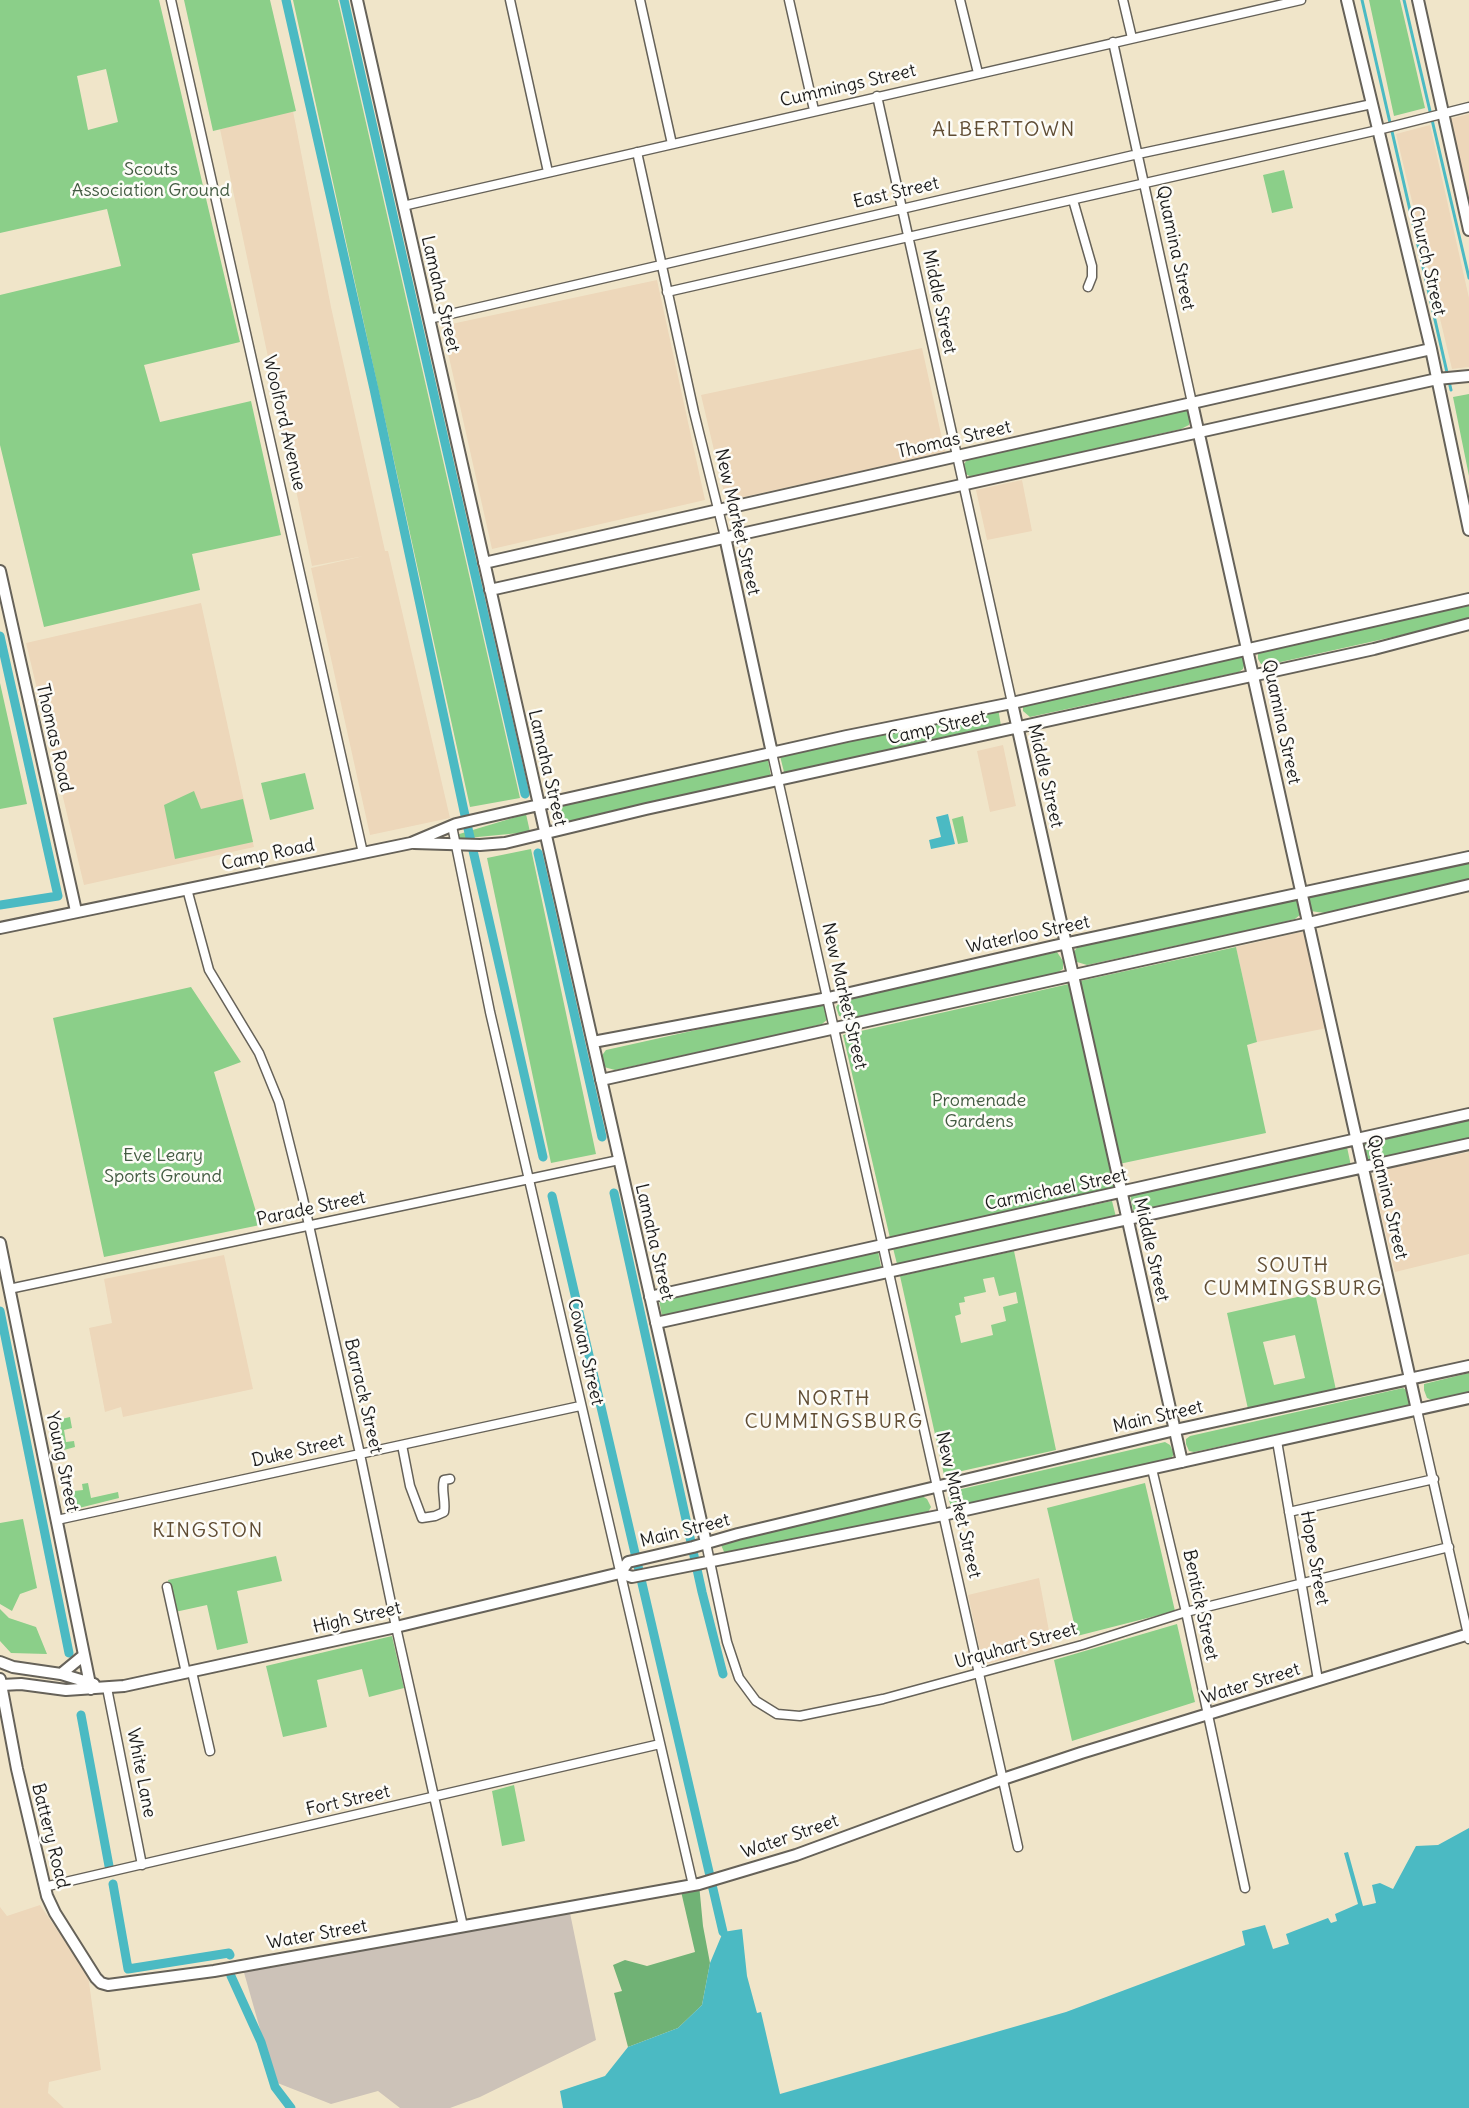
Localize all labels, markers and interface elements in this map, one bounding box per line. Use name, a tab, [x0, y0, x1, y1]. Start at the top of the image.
street label: Cummings Street	[778, 60, 918, 112]
district label: ALBERTTOWN	[932, 118, 1076, 142]
park label: Scouts Association Ground	[72, 159, 230, 201]
street label: East Street	[851, 173, 941, 213]
street label: Quamina Street	[1151, 184, 1199, 312]
street label: Church Street	[1404, 204, 1450, 318]
street label: Lamaha Street	[416, 234, 464, 354]
street label: Middle Street	[917, 248, 961, 356]
street label: Woolford Avenue	[258, 353, 310, 493]
street label: Thomas Street	[895, 416, 1013, 464]
street label: New Market Street	[710, 447, 764, 597]
street label: Quamina Street	[1257, 658, 1305, 786]
street label: Thomas Road	[31, 682, 77, 794]
street label: Camp Street	[886, 706, 988, 750]
street label: Lamaha Street	[523, 708, 571, 828]
street label: Middle Street	[1023, 722, 1067, 830]
street label: Camp Road	[220, 835, 316, 875]
street label: Waterloo Street	[964, 911, 1092, 959]
street label: New Market Street	[817, 921, 871, 1071]
park label: Promenade Gardens	[932, 1090, 1026, 1132]
street label: Quamina Street	[1362, 1133, 1412, 1261]
park label: Eve Leary Sports Ground	[104, 1145, 222, 1188]
street label: Carmichael Street	[983, 1164, 1129, 1216]
street label: Lamaha Street	[630, 1182, 678, 1302]
street label: Parade Street	[255, 1187, 367, 1231]
street label: Middle Street	[1129, 1196, 1173, 1304]
district label: SOUTH CUMMINGSBURG	[1203, 1254, 1383, 1301]
street label: Cowan Street	[562, 1296, 608, 1408]
street label: Barrack Street	[339, 1336, 387, 1456]
district label: NORTH CUMMINGSBURG	[744, 1387, 924, 1434]
street label: Main Street	[1111, 1396, 1205, 1438]
street label: Young Street	[41, 1410, 83, 1514]
street label: Duke Street	[250, 1430, 346, 1472]
street label: New Market Street	[931, 1430, 985, 1580]
street label: Main Street	[638, 1509, 732, 1553]
street label: Hope Street	[1295, 1509, 1333, 1607]
district label: KINGSTON	[152, 1519, 264, 1543]
street label: Bentick Street	[1178, 1548, 1222, 1662]
street label: High Street	[311, 1597, 403, 1639]
street label: Urquhart Street	[952, 1618, 1080, 1674]
street label: Water Street	[1199, 1659, 1303, 1709]
street label: White Lane	[122, 1726, 160, 1820]
street label: Battery Road	[26, 1781, 74, 1891]
street label: Fort Street	[304, 1781, 392, 1821]
street label: Water Street	[739, 1810, 841, 1864]
street label: Water Street	[265, 1916, 369, 1954]

